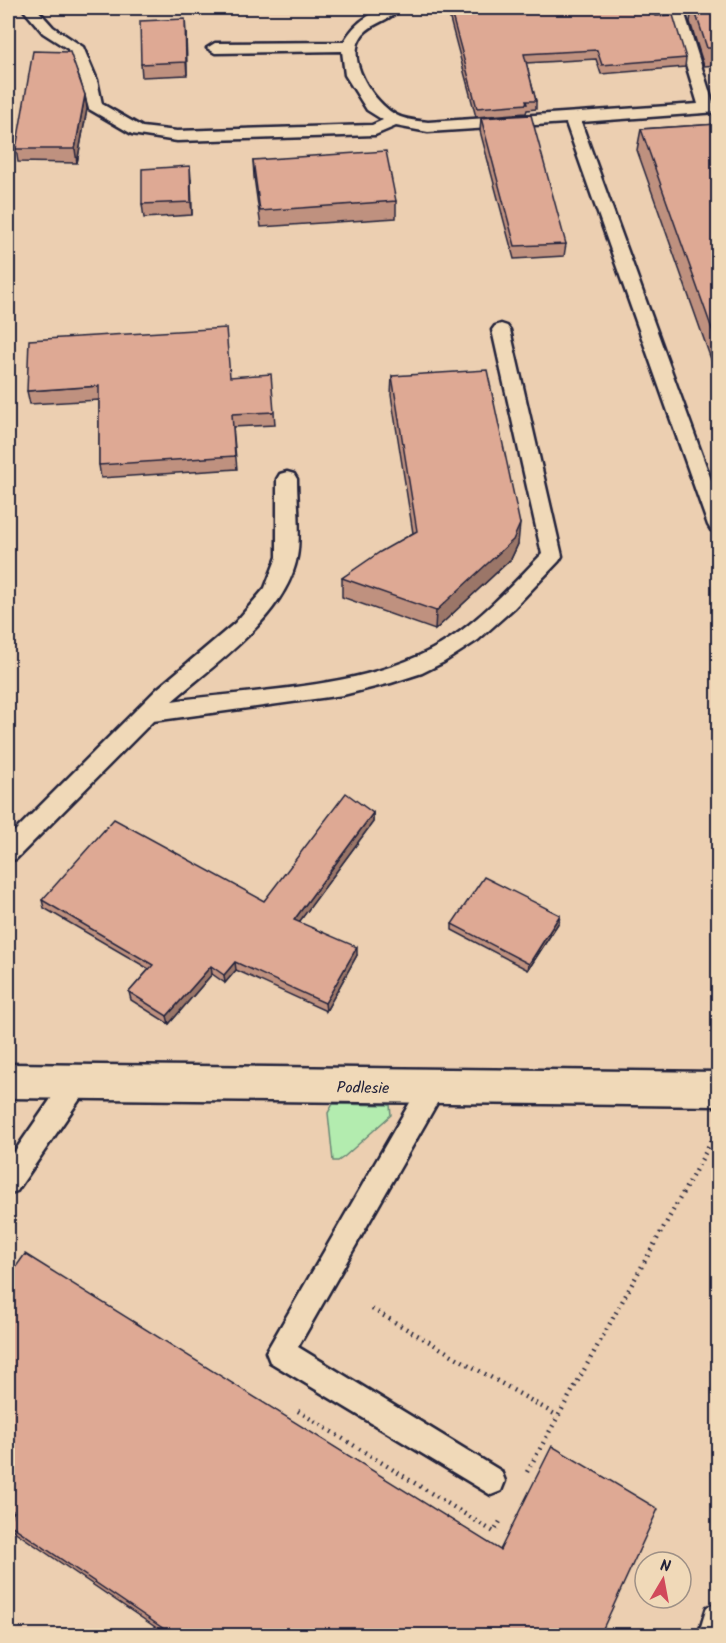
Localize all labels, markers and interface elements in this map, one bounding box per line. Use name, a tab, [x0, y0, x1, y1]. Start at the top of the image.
street label: Podlesie	[336, 1076, 390, 1101]
north arrow	[633, 1550, 693, 1610]
text: N	[658, 1554, 672, 1580]

